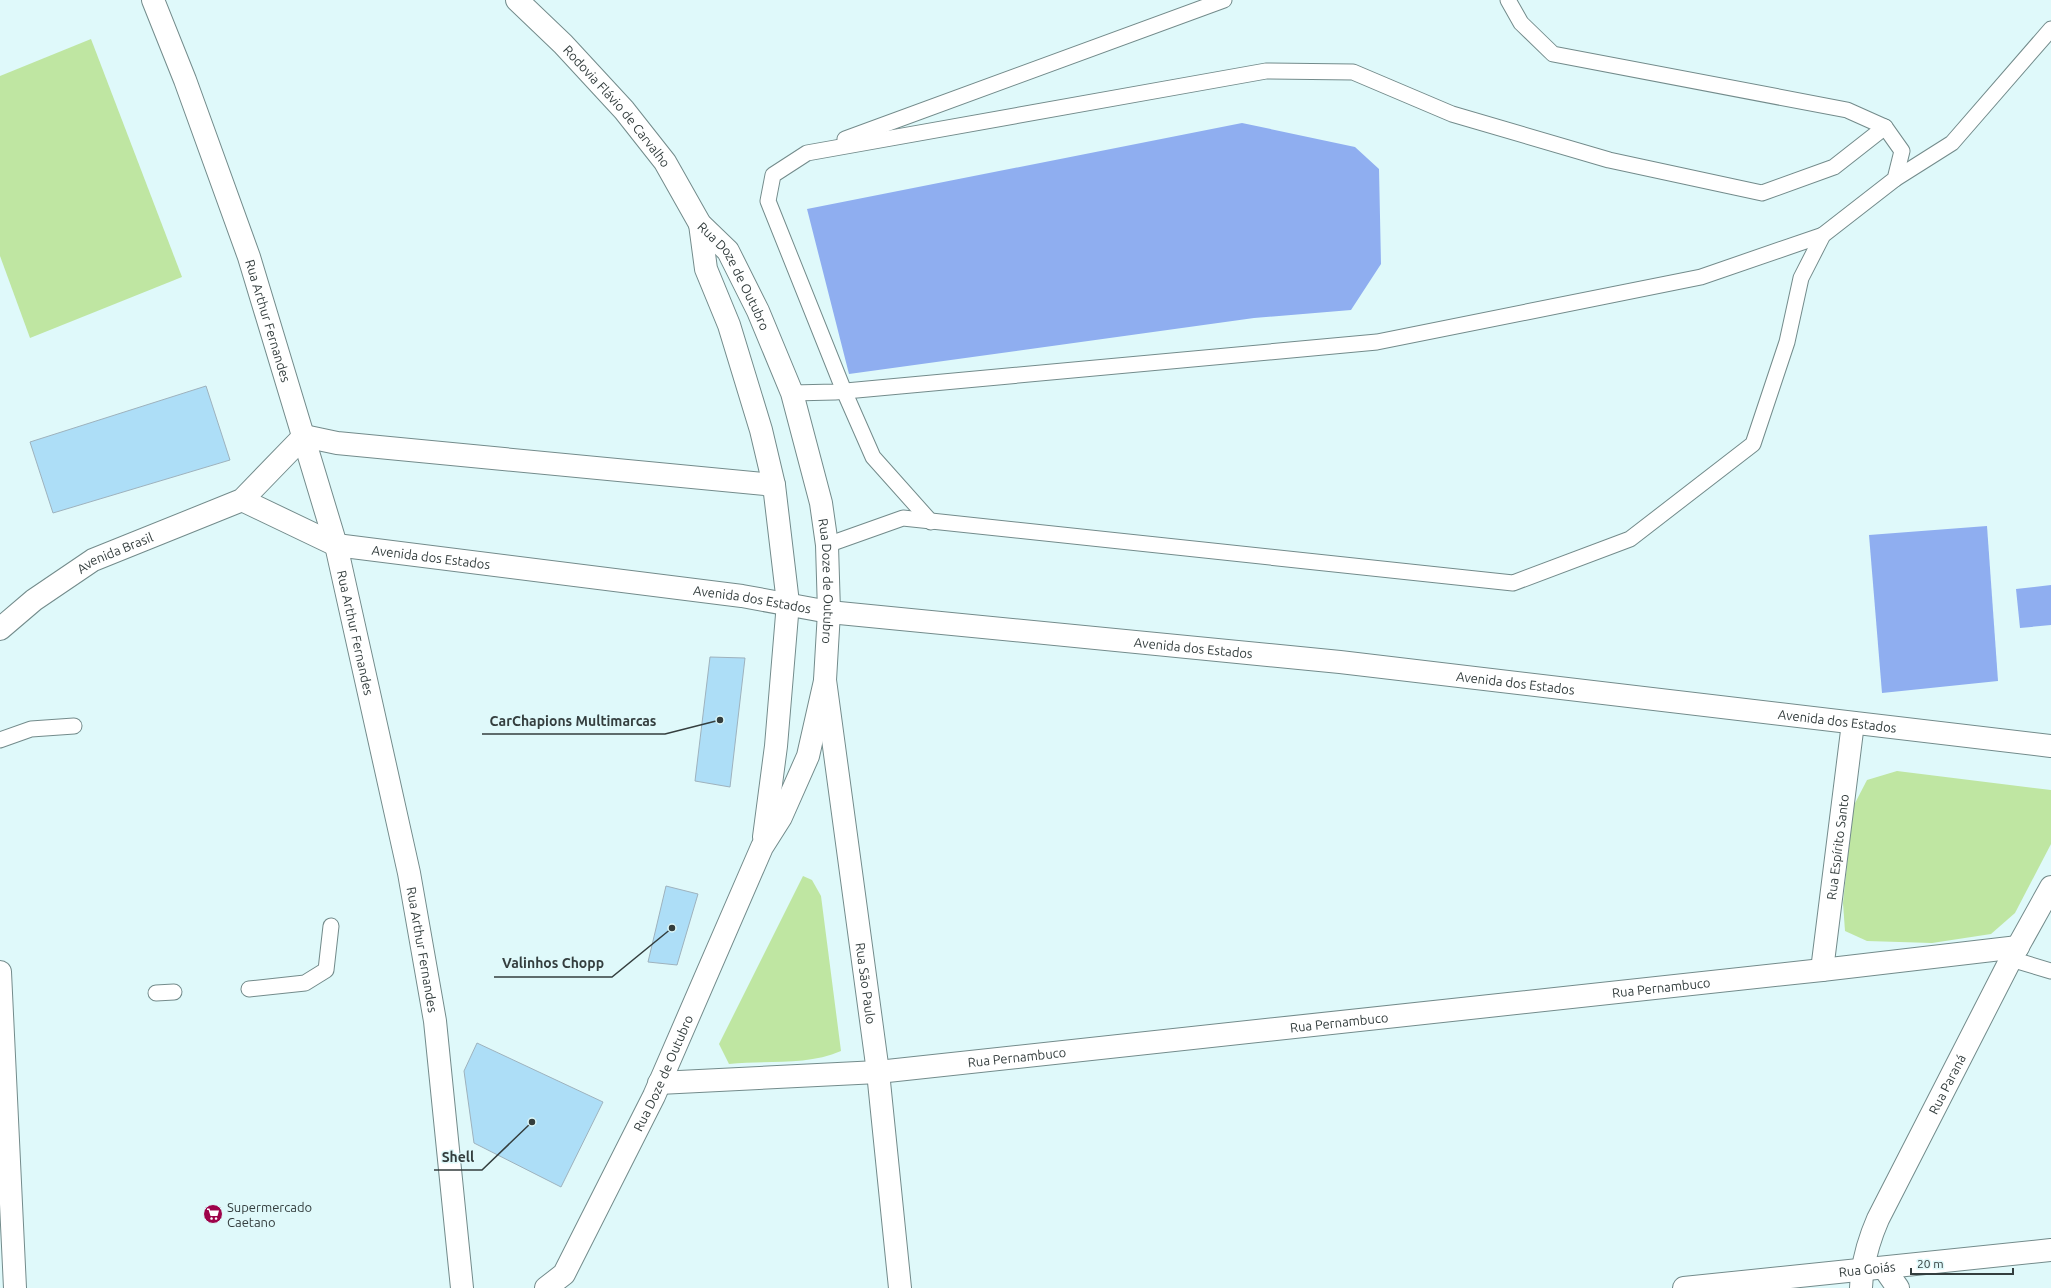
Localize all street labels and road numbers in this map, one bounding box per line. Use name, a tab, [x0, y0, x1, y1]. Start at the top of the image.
street label: Rodovia Flávio de Carvalho	[561, 42, 673, 169]
street label: Rua Doze de Outubro	[695, 219, 772, 332]
street label: Rua Arthur Fernandes	[243, 258, 293, 384]
street label: Rua Doze de Outubro	[816, 517, 836, 644]
street label: Avenida Brasil	[74, 529, 155, 576]
street label: Avenida dos Estados	[371, 543, 491, 571]
street label: Rua Arthur Fernandes	[335, 569, 376, 697]
street label: Avenida dos Estados	[693, 583, 813, 616]
street label: Avenida dos Estados	[1133, 635, 1254, 660]
street label: Avenida dos Estados	[1455, 669, 1576, 697]
street label: Avenida dos Estados	[1777, 707, 1898, 735]
street label: Rua Espírito Santo	[1824, 793, 1851, 901]
street label: Rua Arthur Fernandes	[405, 886, 440, 1014]
street label: Rua São Paulo	[854, 942, 878, 1025]
street label: Rua Pernambuco	[1611, 975, 1711, 1000]
street label: Rua Pernambuco	[1289, 1010, 1389, 1034]
street label: Rua Doze de Outubro	[630, 1013, 695, 1133]
street label: Rua Pernambuco	[967, 1045, 1067, 1069]
street label: Rua Paraná	[1926, 1052, 1968, 1116]
street label: Rua Goiás	[1838, 1259, 1896, 1279]

